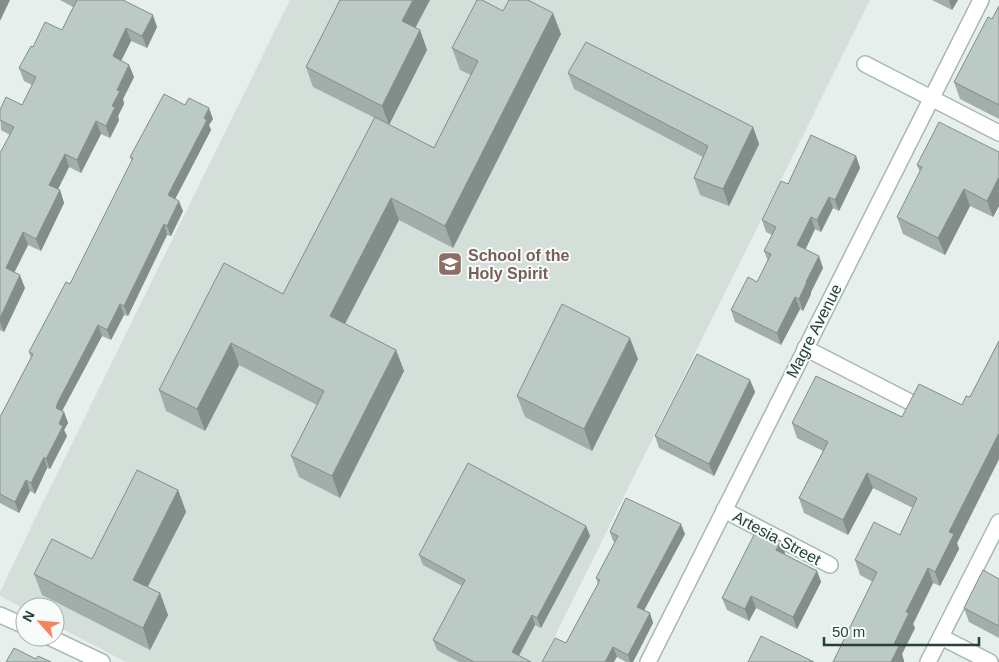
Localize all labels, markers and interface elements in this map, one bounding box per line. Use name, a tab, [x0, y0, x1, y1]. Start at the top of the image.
place label: School of the Holy Spirit	[468, 247, 569, 282]
school or university icon: School of the Holy Spirit	[437, 251, 463, 277]
street label: Magre Avenue	[783, 281, 845, 381]
street label: Artesia Street	[730, 508, 824, 569]
north arrow	[15, 597, 65, 647]
text: N	[19, 608, 38, 624]
scale bar	[824, 614, 979, 646]
text: 50 m	[832, 623, 865, 640]

